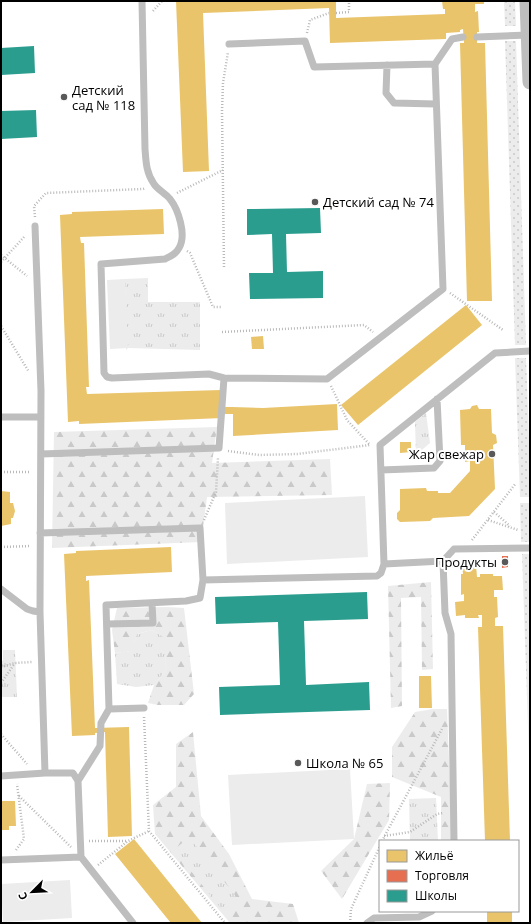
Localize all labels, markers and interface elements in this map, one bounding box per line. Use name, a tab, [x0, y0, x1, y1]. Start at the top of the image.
place label: Детский сад № 118	[72, 81, 135, 114]
marker: Детский сад № 118	[59, 92, 69, 102]
place label: Детский сад № 74	[323, 193, 435, 211]
marker: Детский сад № 74	[310, 197, 320, 207]
place label: Жар свежар	[409, 445, 484, 463]
marker: Жар свежар	[487, 449, 497, 459]
place label: Продукты	[435, 553, 497, 571]
marker: Продукты	[500, 557, 510, 567]
place label: Школа № 65	[306, 754, 383, 772]
marker: Школа № 65	[293, 758, 303, 768]
legend	[379, 840, 519, 912]
text: Жильё	[415, 847, 454, 864]
text: Торговля	[415, 867, 469, 884]
north arrow	[12, 872, 52, 912]
text: Школы	[415, 887, 457, 904]
text: С	[14, 890, 31, 903]

